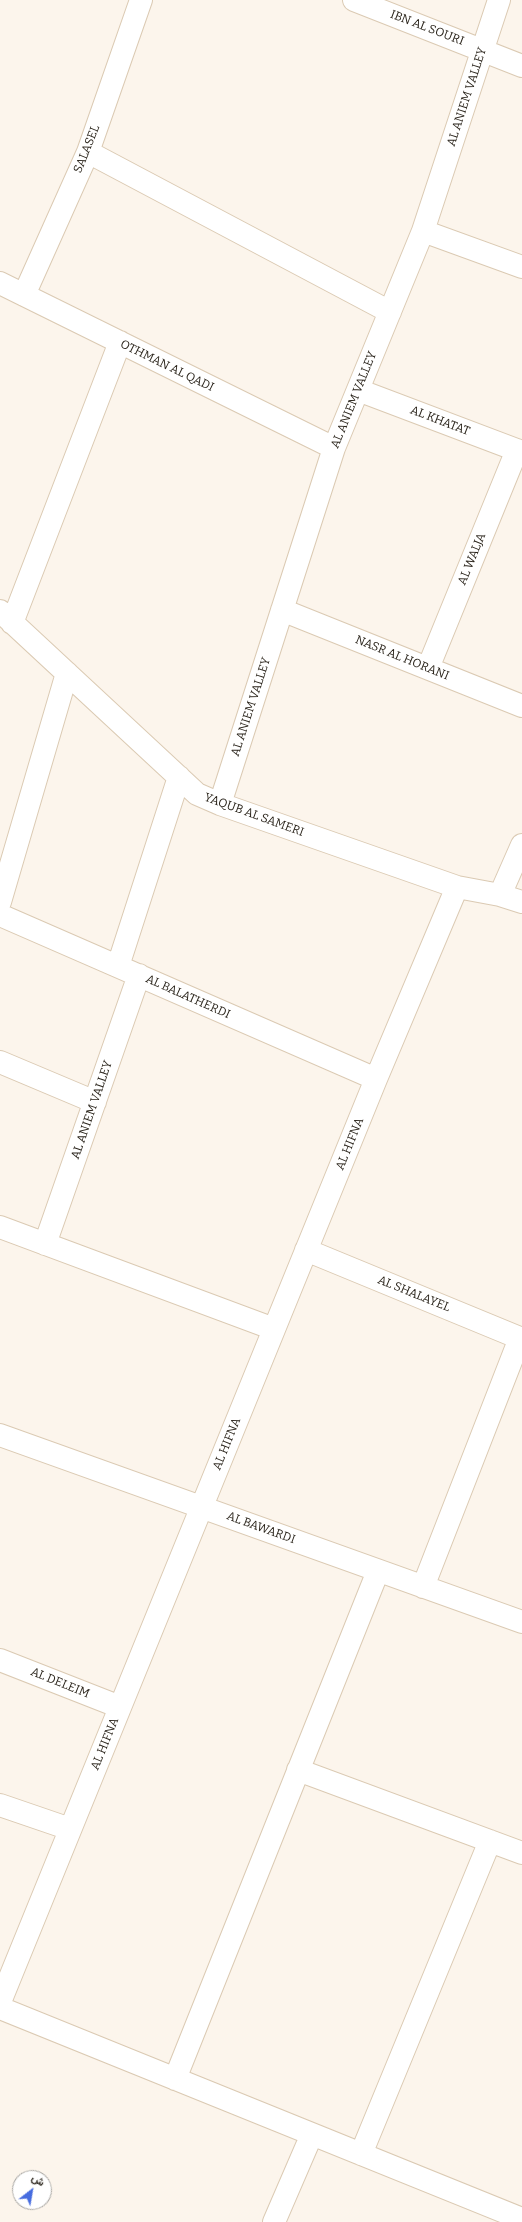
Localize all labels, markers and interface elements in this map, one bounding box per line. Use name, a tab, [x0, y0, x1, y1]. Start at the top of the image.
street label: IBN AL SOURI	[388, 7, 466, 49]
street label: AL ANIEM VALLEY	[444, 46, 490, 148]
street label: SALASEL	[71, 123, 103, 175]
street label: OTHMAN AL QADI	[118, 337, 216, 395]
street label: AL ANIEM VALLEY	[328, 349, 380, 451]
street label: AL KHATAT	[408, 403, 472, 439]
street label: AL WALJA	[455, 531, 489, 587]
street label: NASR AL HORANI	[353, 633, 451, 683]
street label: AL ANIEM VALLEY	[228, 656, 274, 758]
street label: YAQUB AL SAMERI	[202, 790, 306, 840]
street label: AL BALATHERDI	[143, 972, 233, 1022]
street label: AL ANIEM VALLEY	[68, 1059, 116, 1161]
street label: AL HIFNA	[333, 1116, 367, 1172]
street label: AL SHALAYEL	[376, 1273, 452, 1315]
street label: AL HIFNA	[210, 1416, 244, 1472]
street label: AL BAWARDI	[225, 1509, 297, 1547]
street label: AL DELEIM	[28, 1665, 92, 1701]
street label: AL HIFNA	[88, 1716, 122, 1772]
north arrow	[12, 2170, 52, 2210]
text: ش	[29, 2171, 47, 2189]

